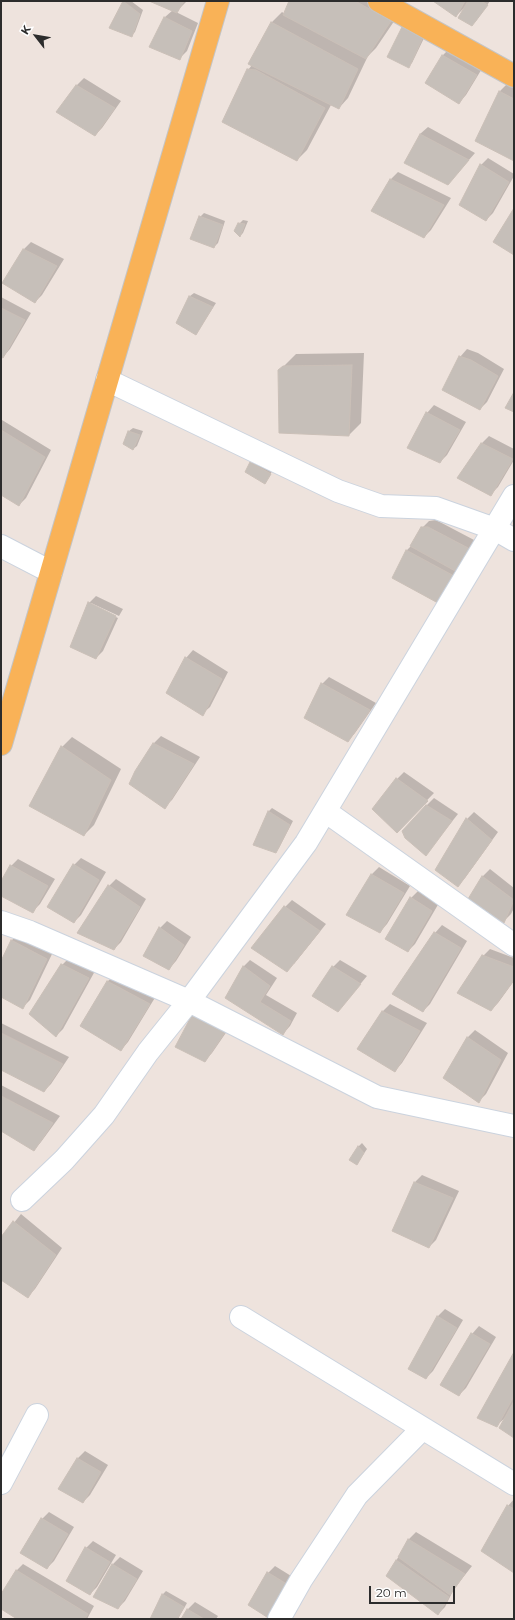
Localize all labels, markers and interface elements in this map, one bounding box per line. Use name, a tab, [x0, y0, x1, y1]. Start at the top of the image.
north arrow	[16, 16, 56, 56]
text: K	[18, 23, 34, 37]
scale bar	[371, 1578, 457, 1604]
text: 20 m	[376, 1585, 407, 1600]

